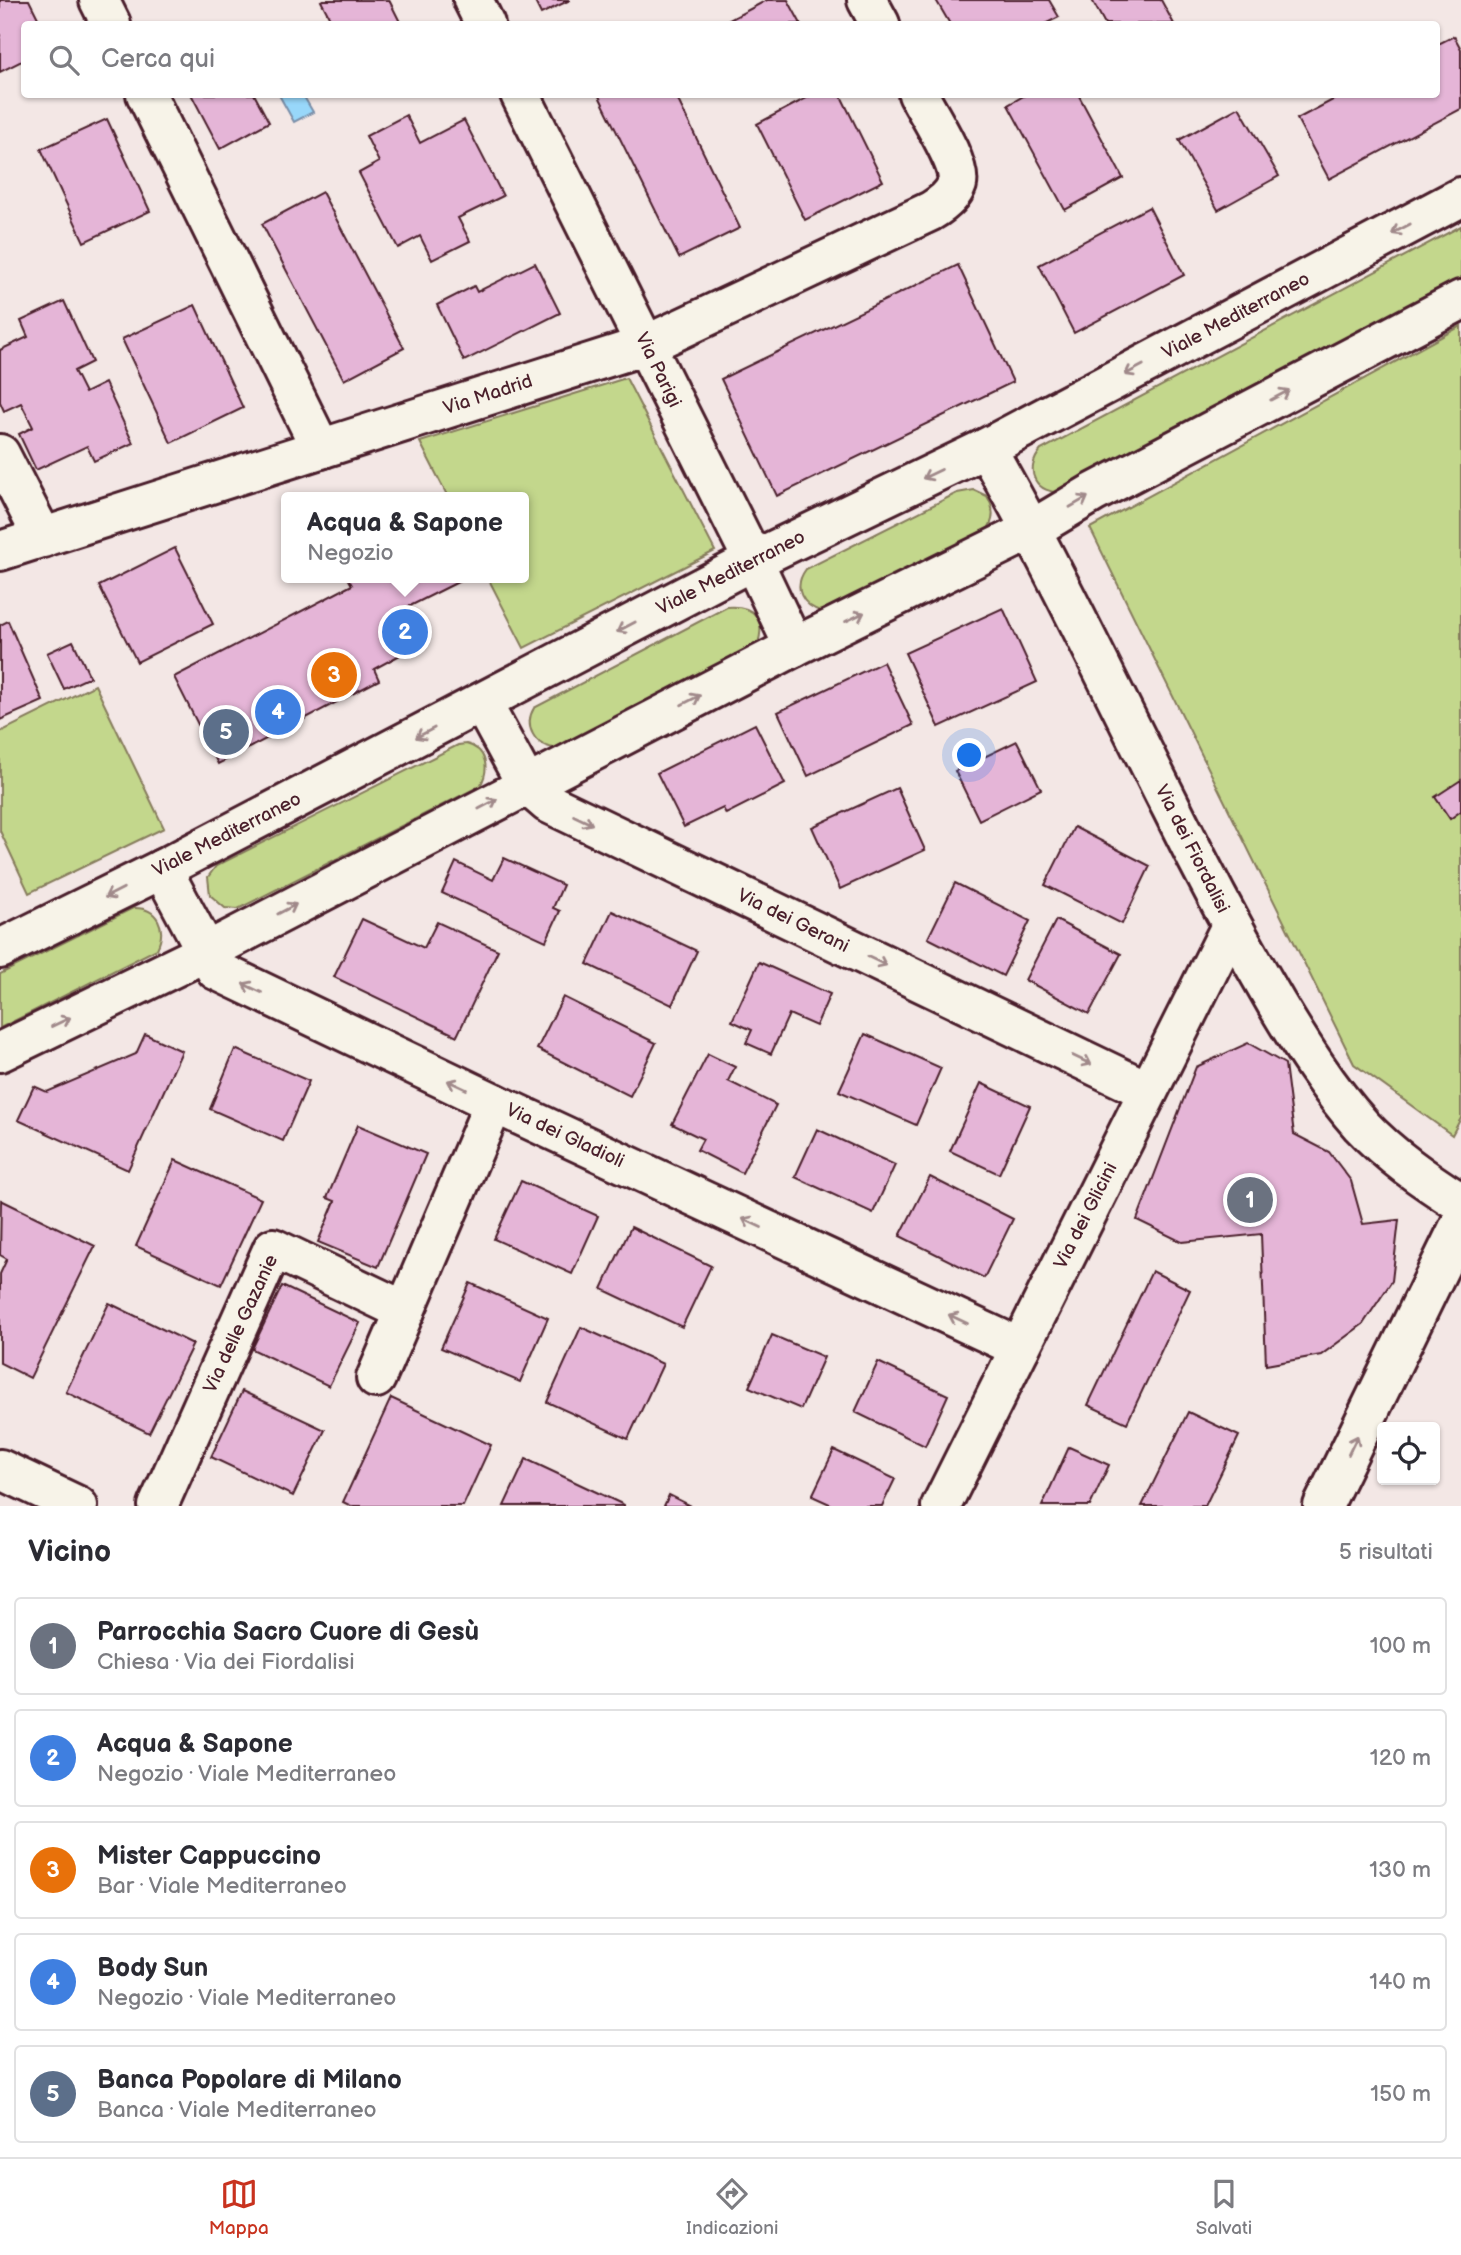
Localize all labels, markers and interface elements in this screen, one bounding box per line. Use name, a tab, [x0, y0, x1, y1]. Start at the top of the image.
search box	[21, 21, 1440, 98]
icon: search	[45, 41, 83, 79]
text: Cerca qui	[101, 44, 215, 75]
one-way arrow	[1391, 222, 1411, 236]
street label: Viale Mediterraneo	[1158, 267, 1314, 365]
street label: Via Parigi	[630, 329, 686, 411]
one-way arrow	[1125, 363, 1145, 377]
street label: Via Madrid	[441, 370, 535, 420]
one-way arrow	[1269, 388, 1290, 401]
one-way arrow	[922, 468, 943, 481]
popup	[281, 492, 529, 583]
one-way arrow	[1069, 494, 1089, 508]
text: Acqua & Sapone	[307, 508, 503, 539]
street label: Viale Mediterraneo	[653, 526, 809, 620]
text: Negozio	[307, 539, 394, 567]
pin: 2	[382, 606, 428, 658]
one-way arrow	[844, 609, 865, 623]
one-way arrow	[617, 620, 637, 634]
pin: 3	[311, 649, 357, 701]
pin: 4	[255, 686, 301, 738]
one-way arrow	[680, 692, 700, 706]
pin: 5	[203, 706, 249, 758]
one-way arrow	[415, 726, 436, 740]
your location	[952, 738, 986, 772]
street label: Via dei Fiordalisi	[1150, 781, 1234, 917]
street label: Viale Mediterraneo	[149, 788, 305, 882]
one-way arrow	[477, 796, 498, 810]
one-way arrow	[572, 814, 593, 827]
street label: Via dei Gerani	[733, 884, 853, 958]
one-way arrow	[104, 886, 125, 900]
one-way arrow	[276, 902, 297, 916]
one-way arrow	[866, 955, 887, 968]
one-way arrow	[241, 980, 262, 993]
one-way arrow	[50, 1015, 71, 1029]
one-way arrow	[1071, 1053, 1092, 1067]
one-way arrow	[447, 1078, 468, 1092]
street label: Via dei Gladioli	[502, 1099, 628, 1173]
street label: Via dei Glicini	[1049, 1159, 1123, 1273]
pin: 1	[1227, 1174, 1273, 1226]
one-way arrow	[742, 1216, 763, 1229]
street label: Via delle Gazanie	[199, 1251, 283, 1397]
one-way arrow	[948, 1312, 969, 1325]
map controls	[1377, 1422, 1440, 1485]
button: locate	[1377, 1422, 1440, 1485]
one-way arrow	[1346, 1435, 1360, 1456]
text: Vicino	[28, 1534, 111, 1570]
text: 5 risultati	[1339, 1538, 1433, 1566]
text: Parrocchia Sacro Cuore di Gesù	[97, 1617, 479, 1648]
text: 1	[48, 1632, 58, 1660]
text: 100 m	[1370, 1632, 1431, 1660]
text: Chiesa · Via dei Fiordalisi	[97, 1648, 355, 1676]
text: Acqua & Sapone	[97, 1729, 293, 1760]
text: 2	[46, 1744, 60, 1772]
text: 120 m	[1370, 1744, 1431, 1772]
text: Negozio · Viale Mediterraneo	[97, 1760, 396, 1788]
text: Mister Cappuccino	[97, 1841, 321, 1872]
text: 3	[46, 1856, 60, 1884]
text: 130 m	[1369, 1856, 1431, 1884]
text: Bar · Viale Mediterraneo	[97, 1872, 347, 1900]
text: Body Sun	[97, 1953, 208, 1984]
text: 4	[46, 1968, 60, 1996]
text: 140 m	[1369, 1968, 1431, 1996]
text: Negozio · Viale Mediterraneo	[97, 1984, 396, 2012]
text: Banca Popolare di Milano	[97, 2065, 402, 2096]
text: 5	[46, 2080, 60, 2108]
text: 150 m	[1370, 2080, 1431, 2108]
text: Banca · Viale Mediterraneo	[97, 2096, 377, 2124]
tab: Mappa	[209, 2175, 269, 2240]
tab: Indicazioni	[686, 2175, 778, 2240]
tab: Salvati	[1196, 2175, 1252, 2240]

